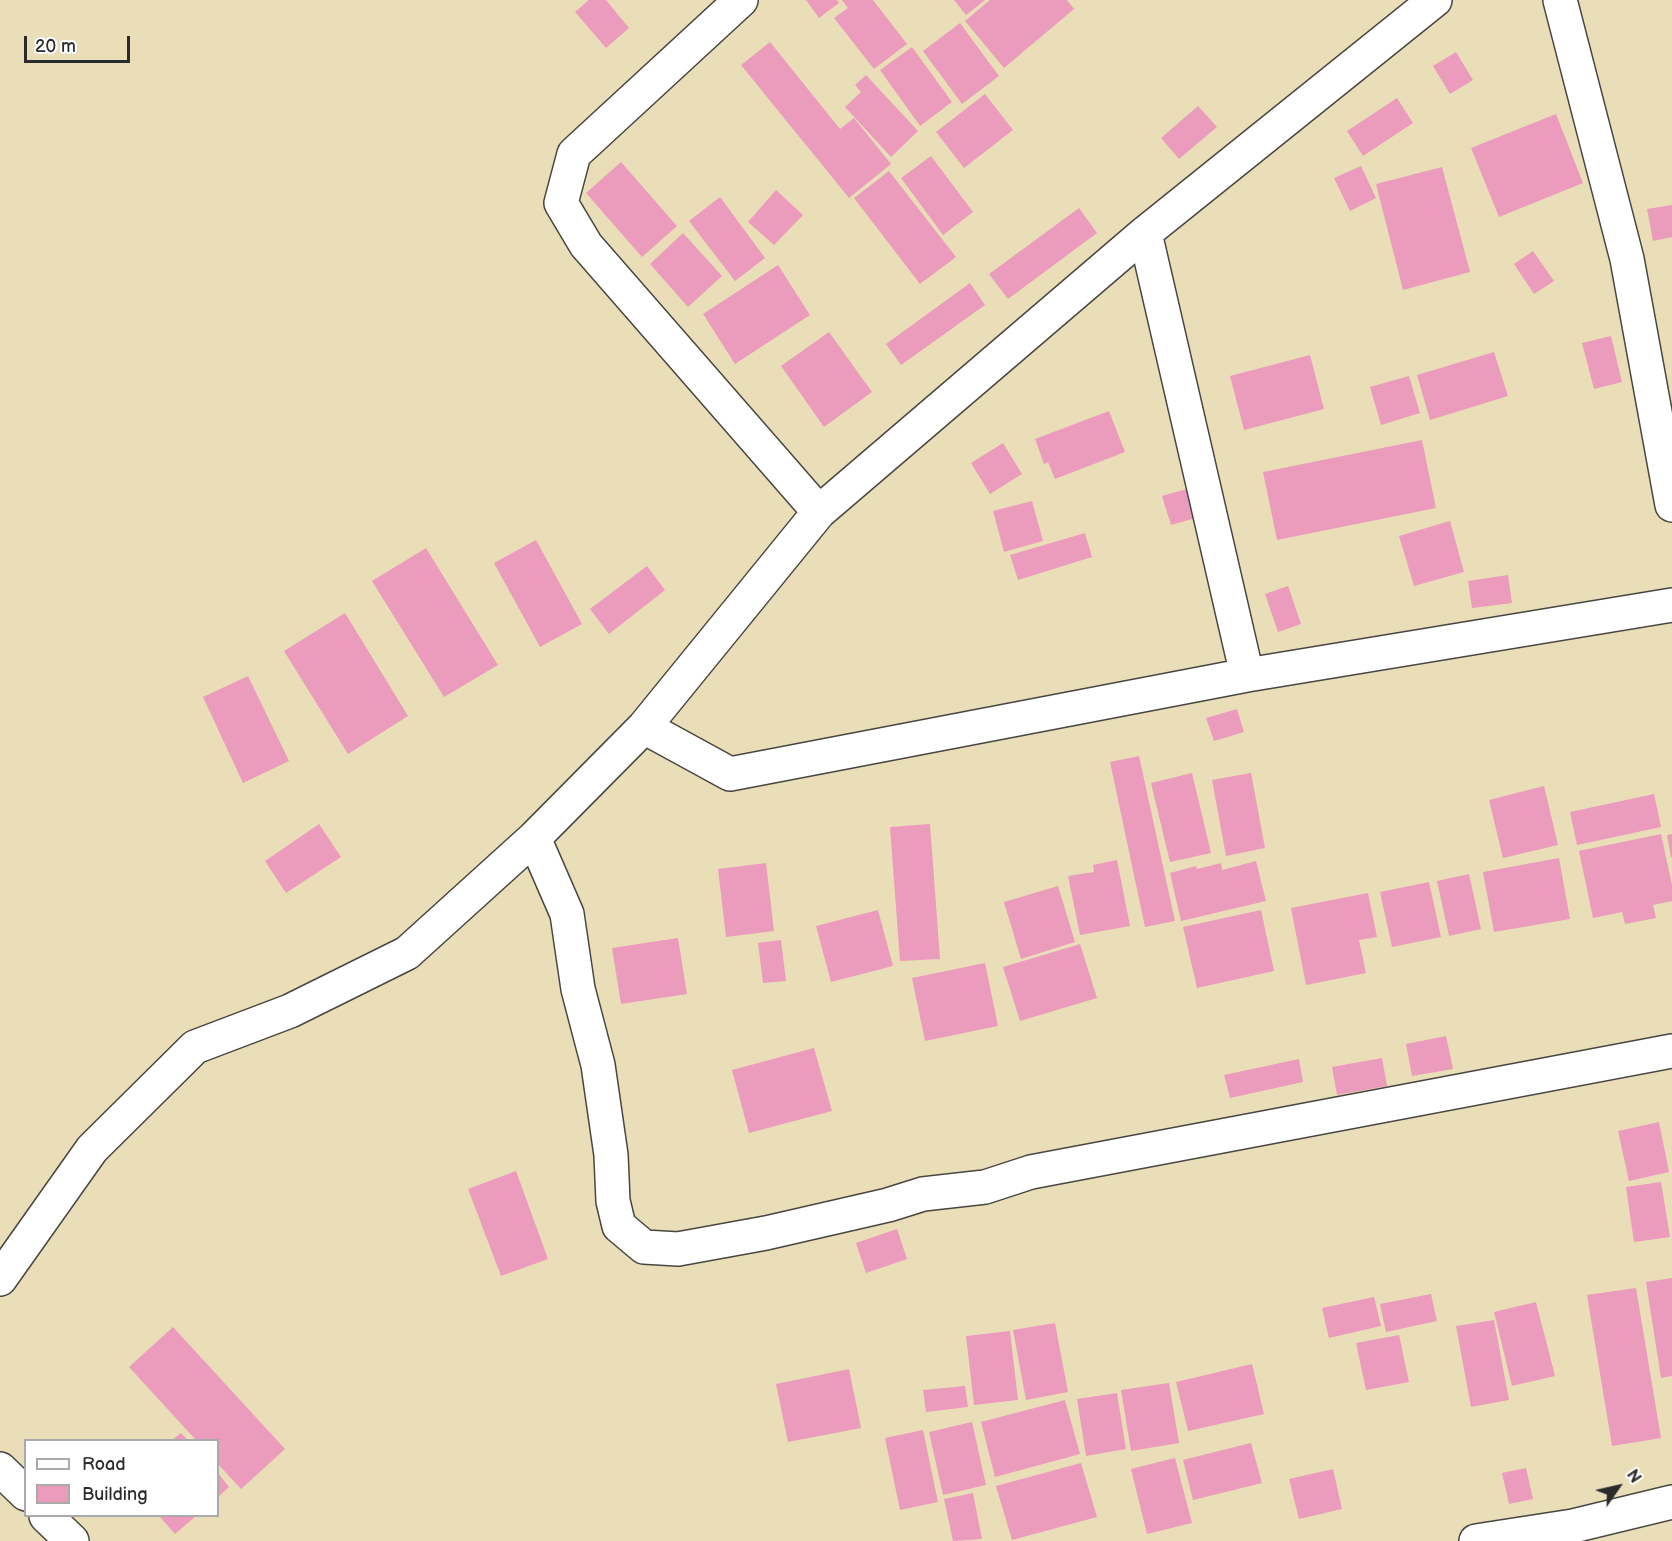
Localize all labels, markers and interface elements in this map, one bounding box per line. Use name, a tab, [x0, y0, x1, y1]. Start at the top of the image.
scale bar	[27, 24, 134, 62]
text: 20 m	[35, 36, 76, 57]
legend	[24, 1439, 219, 1517]
text: Road	[82, 1454, 126, 1475]
north arrow	[1588, 1457, 1648, 1517]
text: N	[1622, 1466, 1645, 1487]
text: Building	[82, 1484, 148, 1505]

